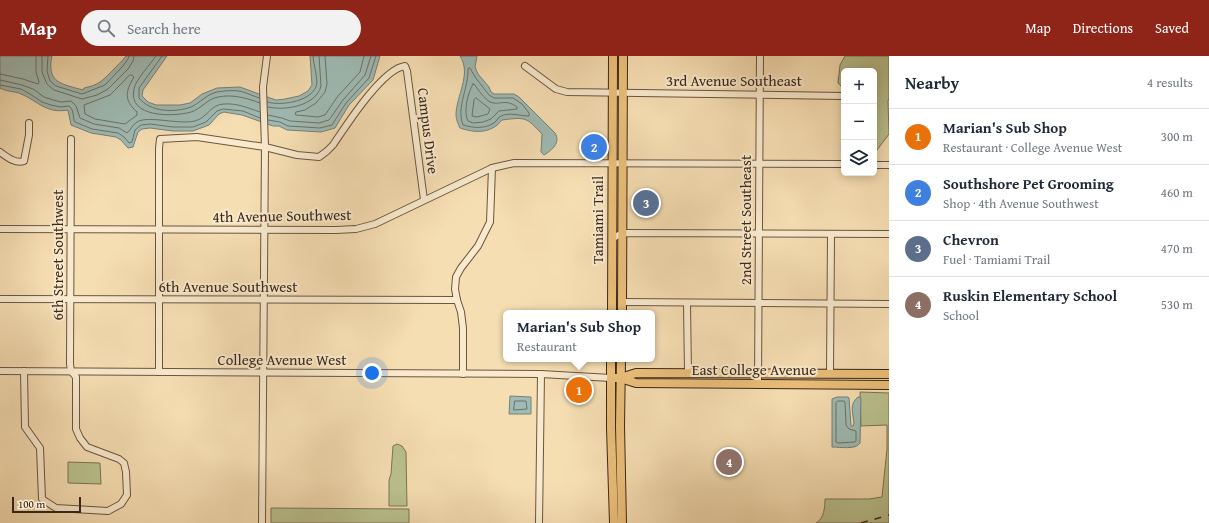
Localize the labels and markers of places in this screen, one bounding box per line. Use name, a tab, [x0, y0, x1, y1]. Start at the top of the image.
pin: 2	[581, 132, 607, 162]
pin: 3	[633, 188, 659, 218]
pin: 1	[566, 375, 592, 405]
pin: 4	[716, 447, 742, 477]

